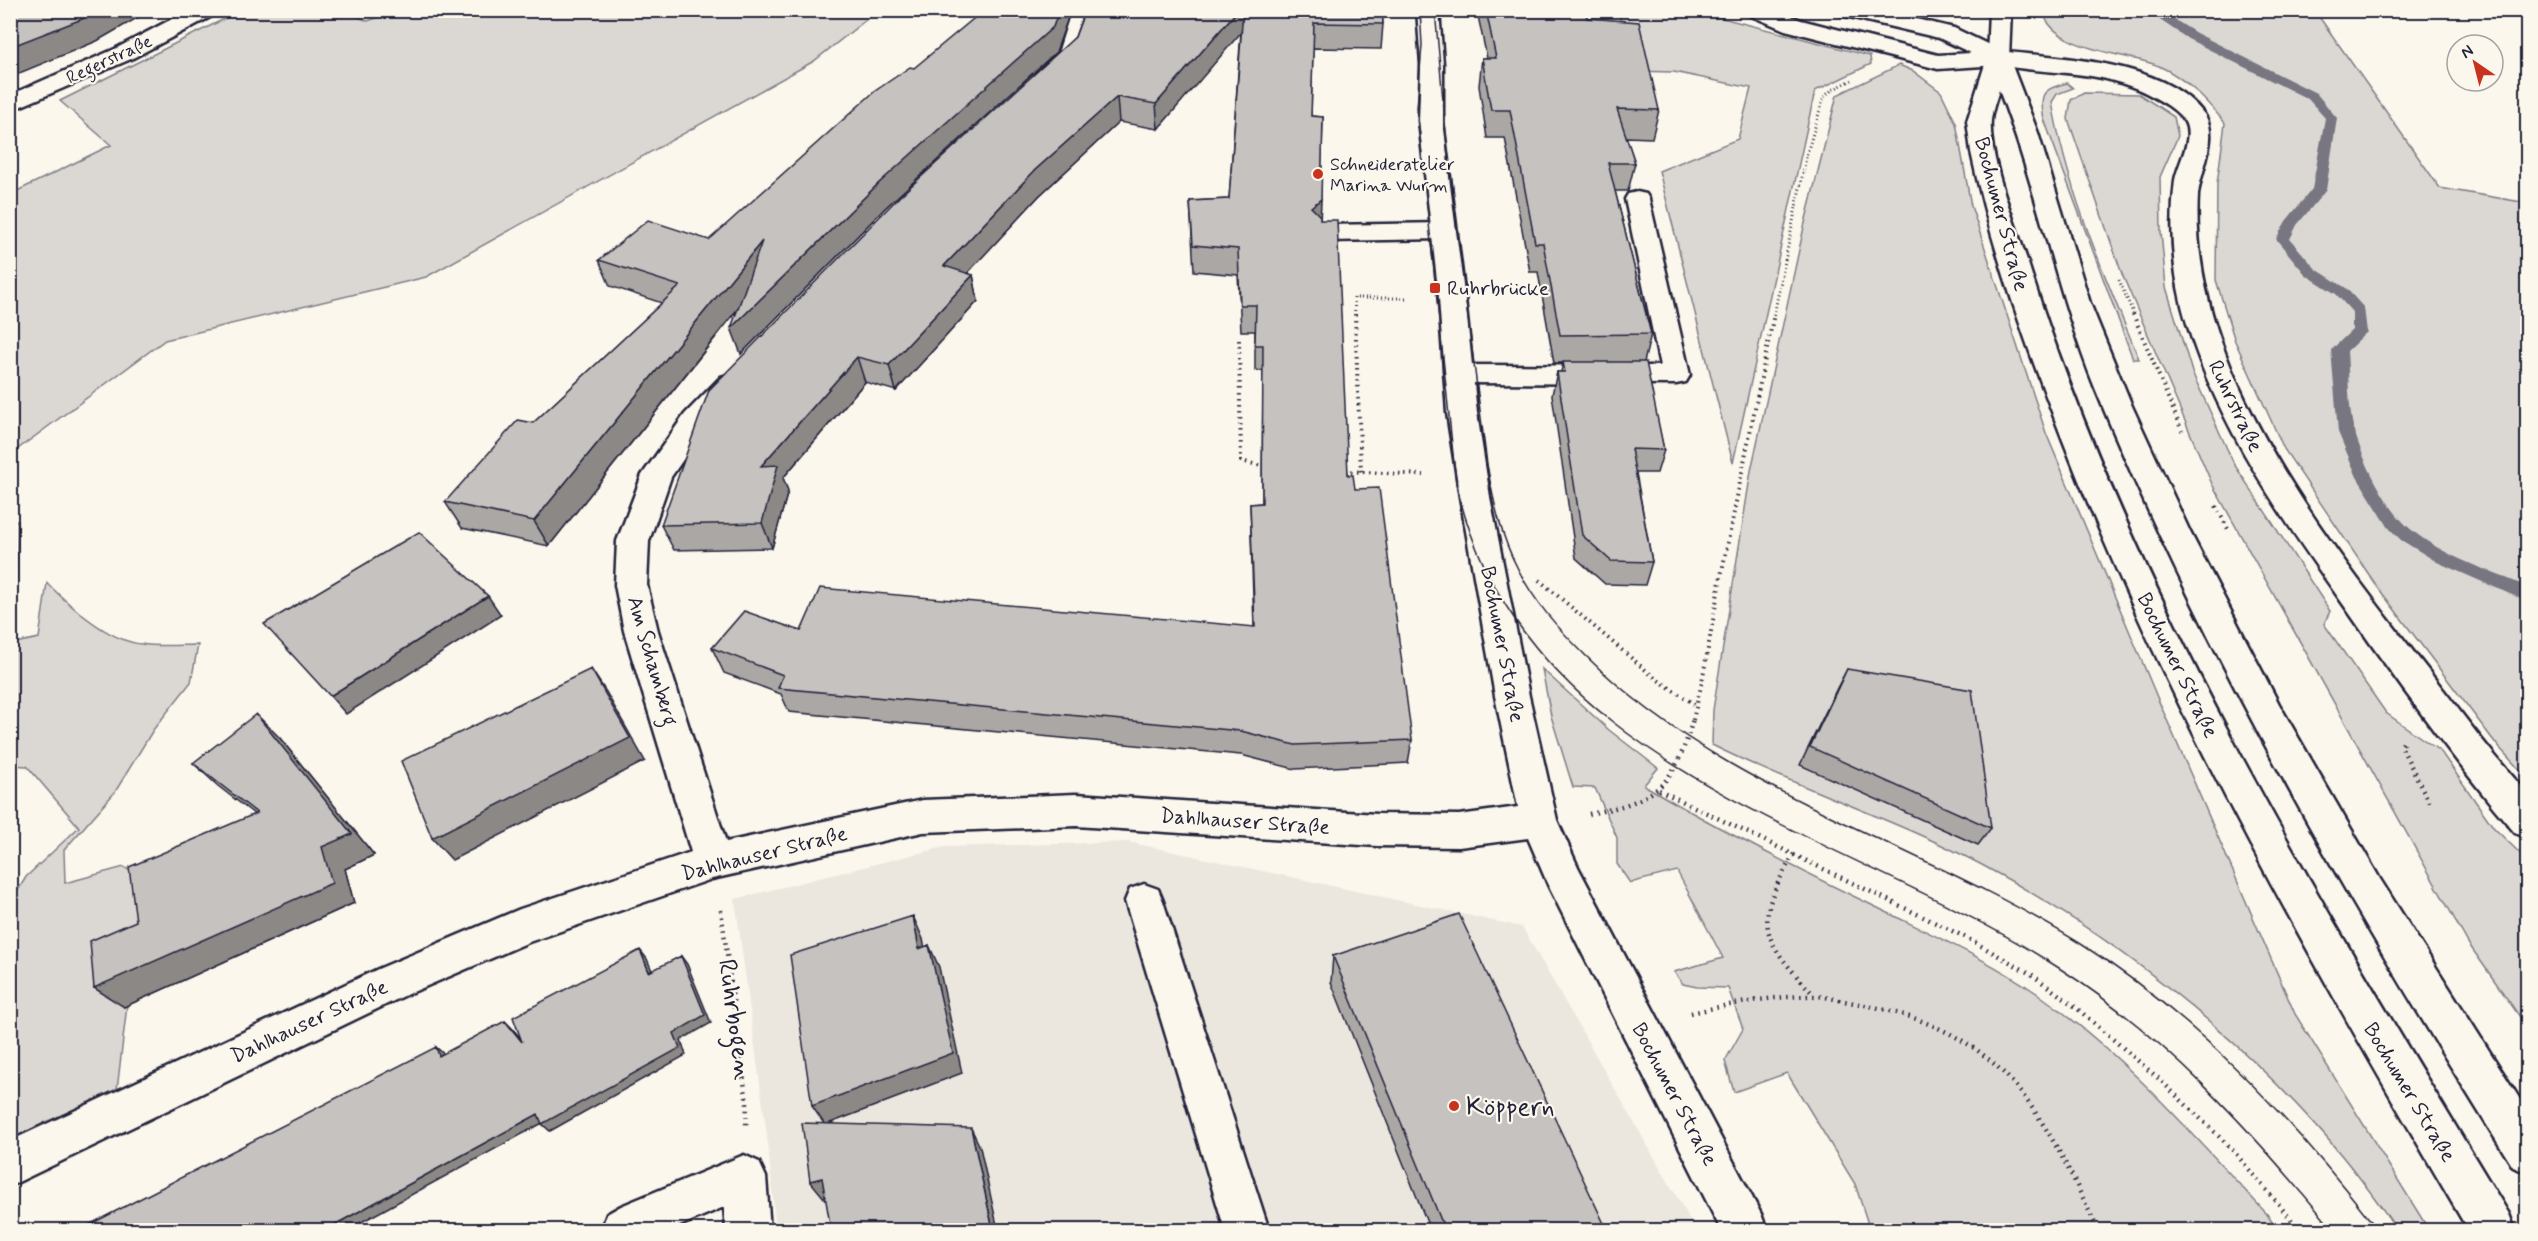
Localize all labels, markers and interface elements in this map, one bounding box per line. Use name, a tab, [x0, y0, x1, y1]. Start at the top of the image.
street label: Regerstraße	[63, 29, 157, 92]
north arrow	[2445, 33, 2505, 93]
text: N	[2457, 40, 2478, 64]
street label: Bochumer Straße	[1967, 134, 2035, 294]
place label: Schneideratelier Marina Wurm	[1330, 153, 1455, 198]
marker: Schneideratelier Marina Wurm	[1311, 167, 1325, 181]
place label: Ruhrbrücke	[1447, 275, 1549, 303]
marker: Ruhrbrücke	[1428, 281, 1442, 295]
street label: Ruhrstraße	[2201, 356, 2269, 457]
street label: Bochumer Straße	[1473, 564, 1531, 725]
street label: Bochumer Straße	[2130, 588, 2224, 743]
street label: Am Schamberg	[618, 593, 684, 730]
street label: Dahlhauser Straße	[1159, 802, 1331, 842]
street label: Dahlhauser Straße	[678, 820, 850, 888]
street label: Ruhrbogen	[706, 957, 759, 1082]
street label: Dahlhauser Straße	[226, 973, 392, 1071]
street label: Bochumer Straße	[2356, 1017, 2462, 1168]
street label: Bochumer Straße	[1625, 1018, 1724, 1171]
place label: Köppern	[1466, 1091, 1555, 1125]
marker: Köppern	[1447, 1099, 1461, 1113]

